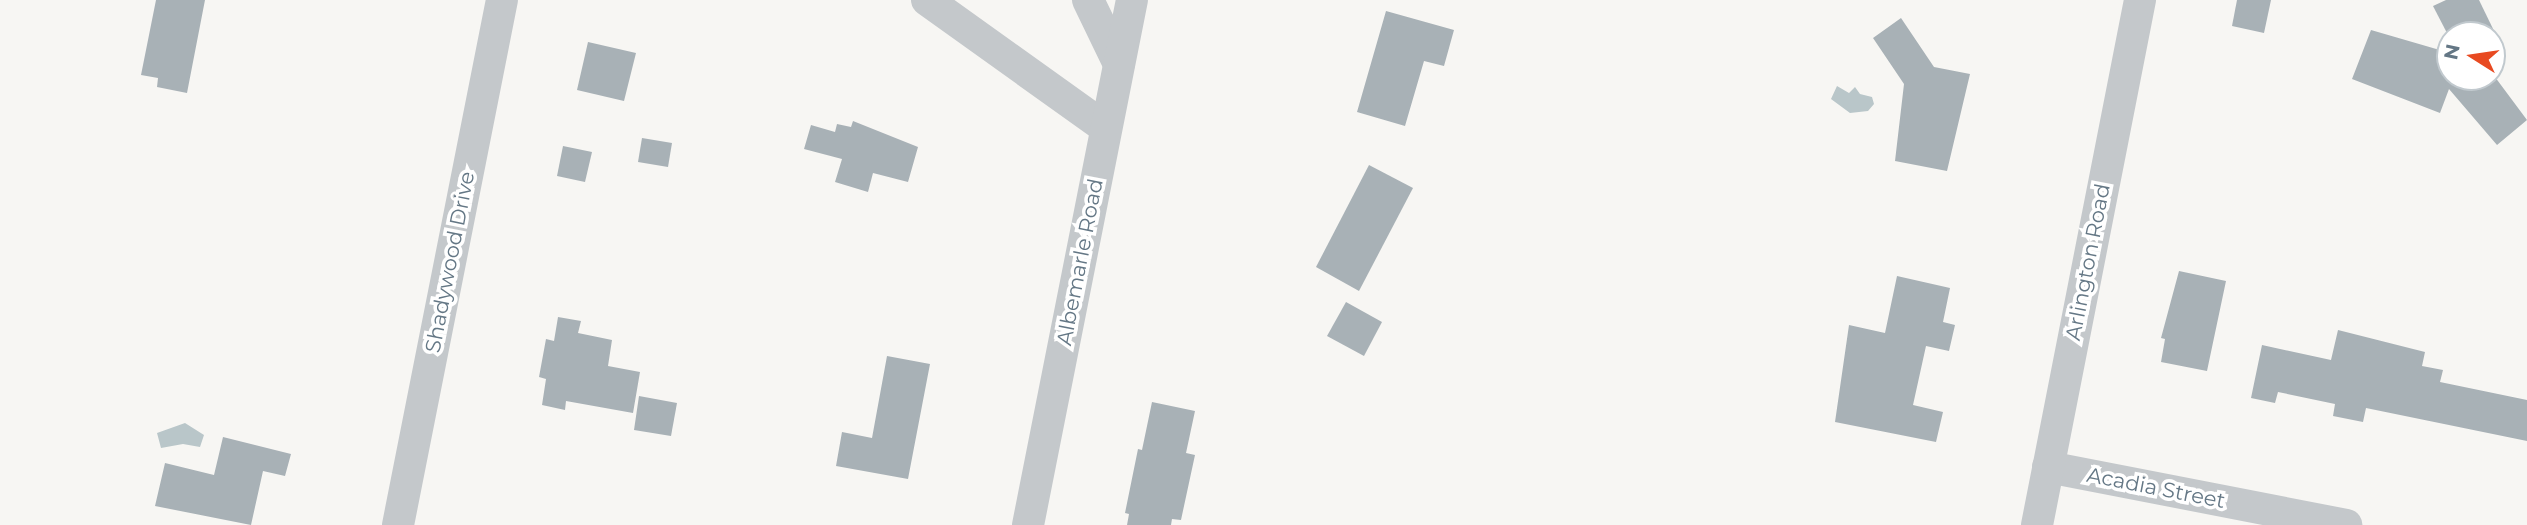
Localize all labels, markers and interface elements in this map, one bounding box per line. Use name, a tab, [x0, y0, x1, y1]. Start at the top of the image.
north arrow	[2436, 21, 2506, 91]
text: N	[2439, 42, 2465, 62]
street label: Shadywood Drive	[420, 169, 480, 355]
street label: Albemarle Road	[1051, 177, 1109, 347]
street label: Arlington Road	[2060, 182, 2116, 342]
street label: Acadia Street	[2085, 462, 2227, 514]

